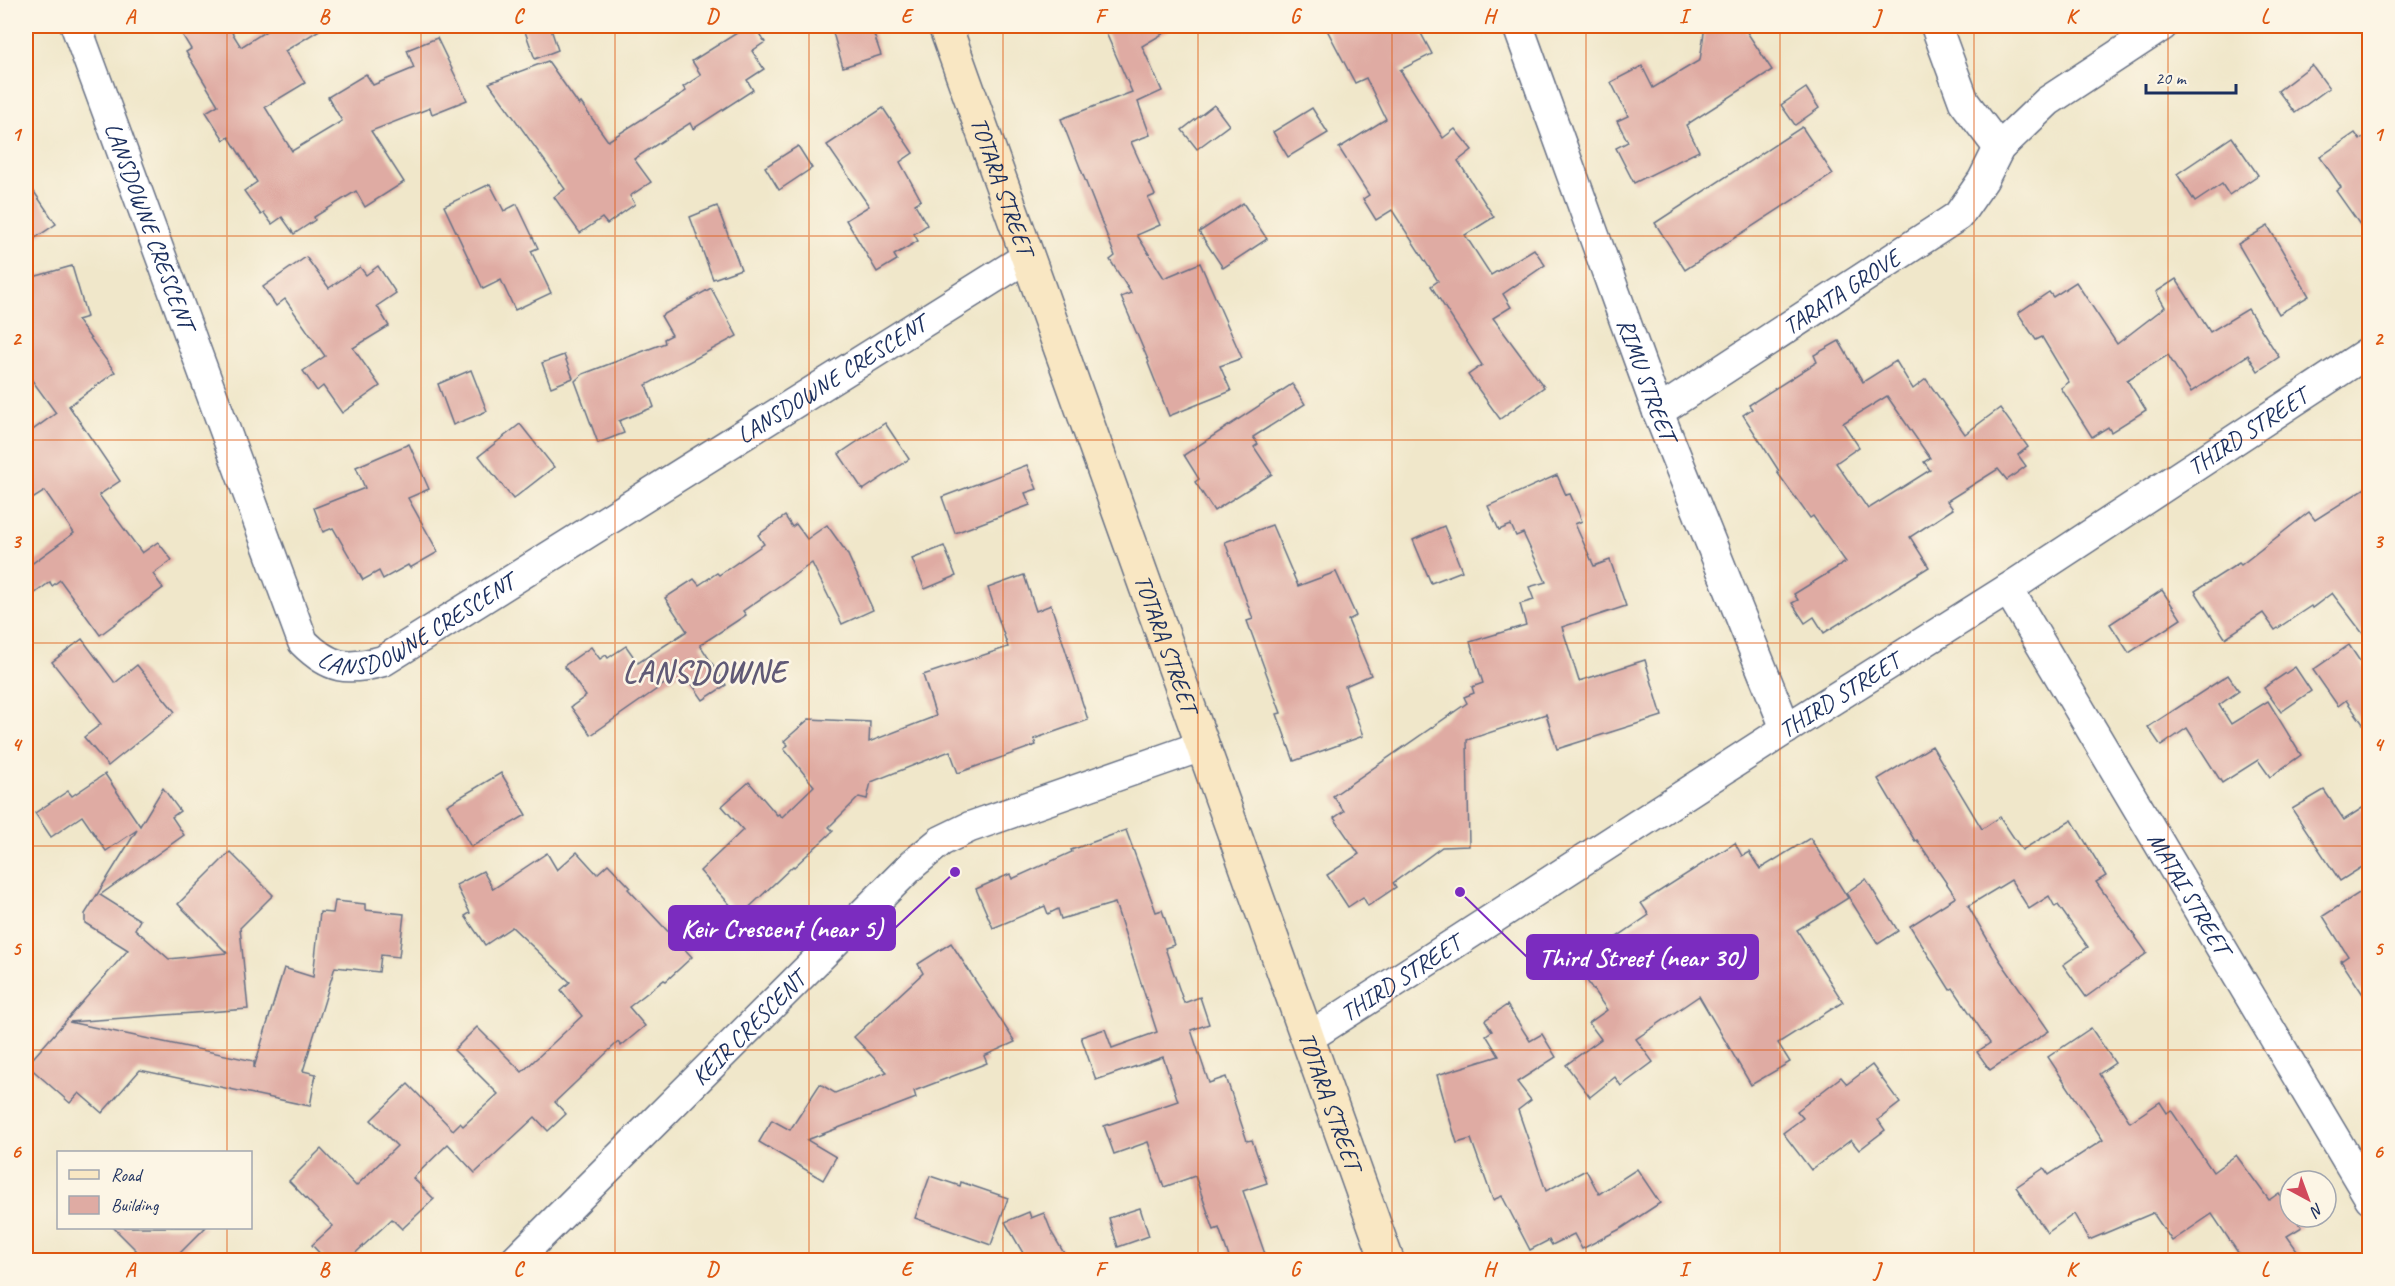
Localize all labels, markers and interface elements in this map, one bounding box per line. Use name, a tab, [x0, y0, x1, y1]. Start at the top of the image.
text: A	[125, 4, 137, 29]
text: B	[319, 4, 331, 29]
text: C	[513, 4, 525, 29]
text: D	[706, 4, 720, 29]
text: E	[901, 4, 915, 29]
text: F	[1095, 4, 1109, 29]
text: G	[1290, 4, 1303, 29]
text: H	[1483, 4, 1498, 29]
text: I	[1679, 4, 1692, 29]
text: J	[1872, 4, 1884, 29]
text: K	[2066, 4, 2080, 29]
text: L	[2261, 4, 2271, 29]
scale bar	[2146, 57, 2236, 95]
text: 20 m	[2155, 67, 2188, 89]
street label: TOTARA STREET	[964, 113, 1043, 264]
street label: LANSDOWNE CRESCENT	[98, 118, 203, 339]
text: 1	[12, 122, 23, 147]
text: 1	[2374, 122, 2385, 147]
street label: TARATA GROVE	[1777, 242, 1908, 341]
street label: LANSDOWNE CRESCENT	[731, 306, 937, 450]
street label: RIMU STREET	[1610, 314, 1685, 450]
text: 2	[12, 326, 23, 351]
text: 2	[2374, 326, 2385, 351]
street label: THIRD STREET	[2182, 378, 2318, 482]
text: 3	[12, 529, 23, 554]
text: 3	[2374, 529, 2385, 554]
street label: LANSDOWNE CRESCENT	[313, 564, 525, 682]
street label: TOTARA STREET	[1128, 570, 1206, 721]
street label: THIRD STREET	[1773, 643, 1910, 745]
district label: LANSDOWNE	[623, 653, 790, 691]
text: 4	[12, 732, 24, 757]
text: 4	[2374, 732, 2386, 757]
street label: MATAI STREET	[2141, 827, 2240, 965]
callout: Keir Crescent (near 5)	[669, 906, 895, 950]
text: Keir Crescent (near 5)	[681, 912, 885, 945]
street label: THIRD STREET	[1335, 925, 1471, 1028]
callout: Third Street (near 30)	[1527, 935, 1758, 979]
text: 5	[12, 936, 23, 961]
text: 5	[2374, 936, 2385, 961]
text: Third Street (near 30)	[1539, 941, 1748, 974]
street label: KEIR CRESCENT	[685, 961, 816, 1092]
street label: TOTARA STREET	[1292, 1028, 1370, 1179]
text: 6	[11, 1139, 22, 1164]
text: 6	[2373, 1139, 2384, 1164]
legend	[57, 1151, 252, 1229]
text: Road	[111, 1164, 144, 1186]
north arrow	[2278, 1169, 2338, 1229]
text: Building	[111, 1194, 160, 1216]
text: N	[2305, 1199, 2327, 1222]
text: A	[125, 1257, 137, 1282]
text: B	[319, 1257, 331, 1282]
text: C	[513, 1257, 525, 1282]
text: D	[706, 1257, 720, 1282]
text: E	[901, 1257, 915, 1282]
text: F	[1095, 1257, 1109, 1282]
text: G	[1290, 1257, 1303, 1282]
text: H	[1483, 1257, 1498, 1282]
text: I	[1679, 1257, 1692, 1282]
text: J	[1872, 1257, 1884, 1282]
text: K	[2066, 1257, 2080, 1282]
text: L	[2261, 1257, 2271, 1282]

